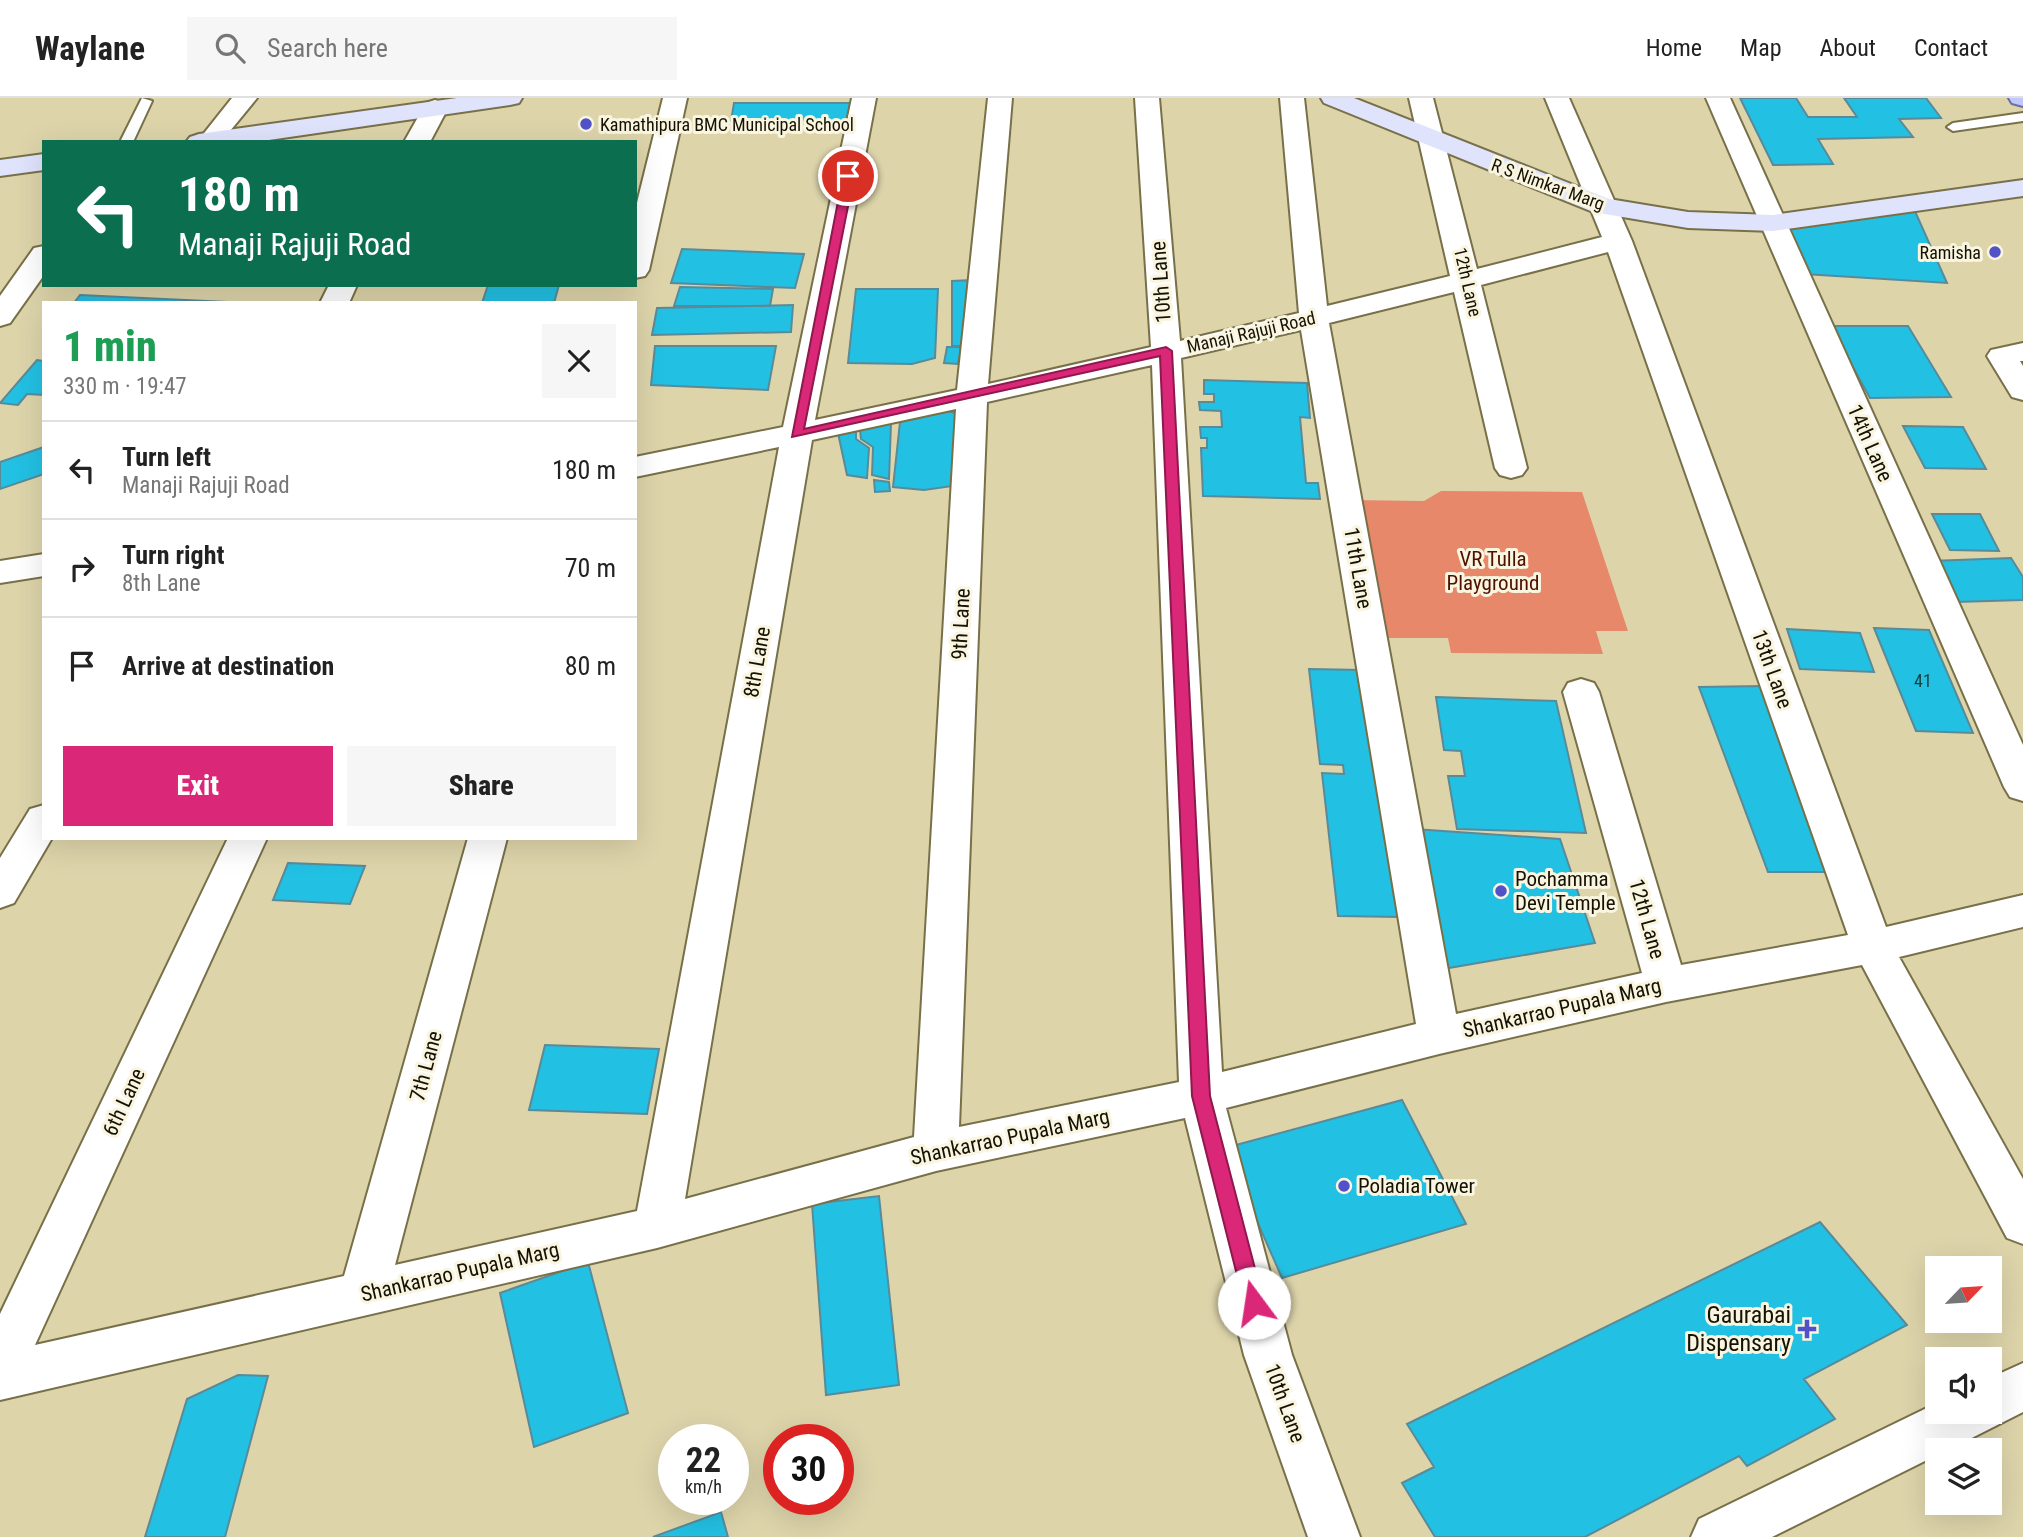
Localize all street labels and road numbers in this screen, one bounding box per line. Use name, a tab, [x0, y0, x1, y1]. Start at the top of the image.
street label: R S Nimkar Marg	[1489, 154, 1607, 214]
street label: 10th Lane	[1146, 240, 1176, 324]
street label: 12th Lane	[1450, 245, 1486, 319]
street label: Manaji Rajuji Road	[1185, 307, 1317, 357]
street label: 14th Lane	[1842, 401, 1898, 485]
street label: 11th Lane	[1339, 526, 1377, 611]
street label: 9th Lane	[947, 587, 975, 660]
street label: 8th Lane	[739, 625, 775, 699]
street label: 13th Lane	[1747, 626, 1797, 712]
street label: 12th Lane	[1624, 876, 1670, 962]
street label: Shankarrao Pupala Marg	[1460, 973, 1664, 1043]
street label: 7th Lane	[405, 1028, 447, 1104]
street label: 6th Lane	[98, 1064, 150, 1140]
street label: Shankarrao Pupala Marg	[908, 1104, 1112, 1170]
street label: Shankarrao Pupala Marg	[358, 1237, 562, 1307]
street label: 10th Lane	[1260, 1360, 1310, 1446]

